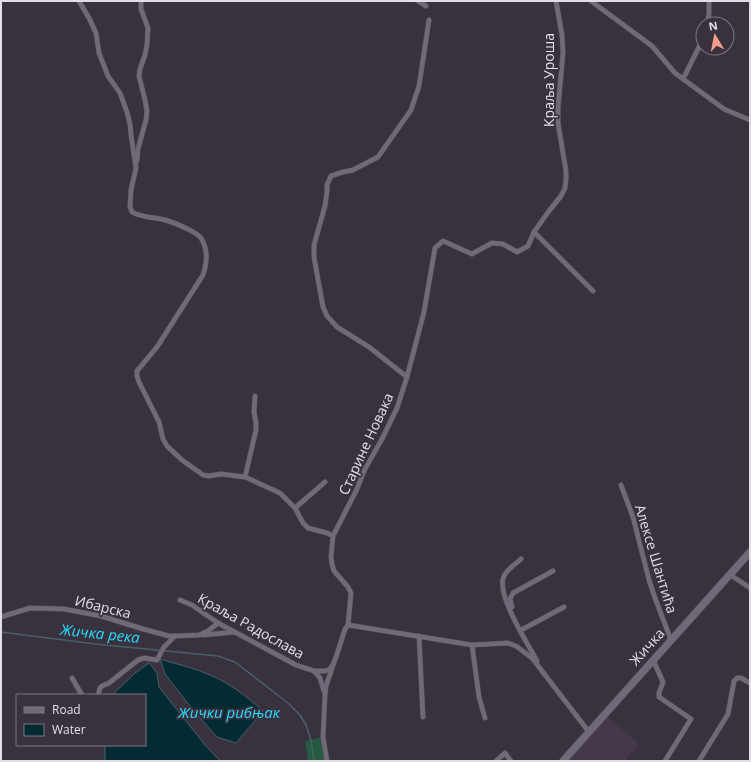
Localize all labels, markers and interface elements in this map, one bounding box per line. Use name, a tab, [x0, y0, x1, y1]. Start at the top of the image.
north arrow	[695, 16, 735, 56]
text: N	[707, 17, 719, 34]
street label: Краља Уроша	[539, 33, 558, 127]
street label: Старине Новака	[334, 390, 398, 498]
street label: Алексе Шантића	[631, 502, 682, 616]
street label: Краља Радослава	[195, 588, 308, 663]
street label: Ибарска	[73, 590, 133, 623]
water label: Жичка река	[58, 619, 141, 647]
street label: Жичка	[625, 624, 668, 669]
legend	[16, 694, 146, 746]
text: Road	[52, 701, 81, 718]
water label: Жички рибњак	[177, 702, 281, 722]
text: Water	[52, 721, 86, 738]

